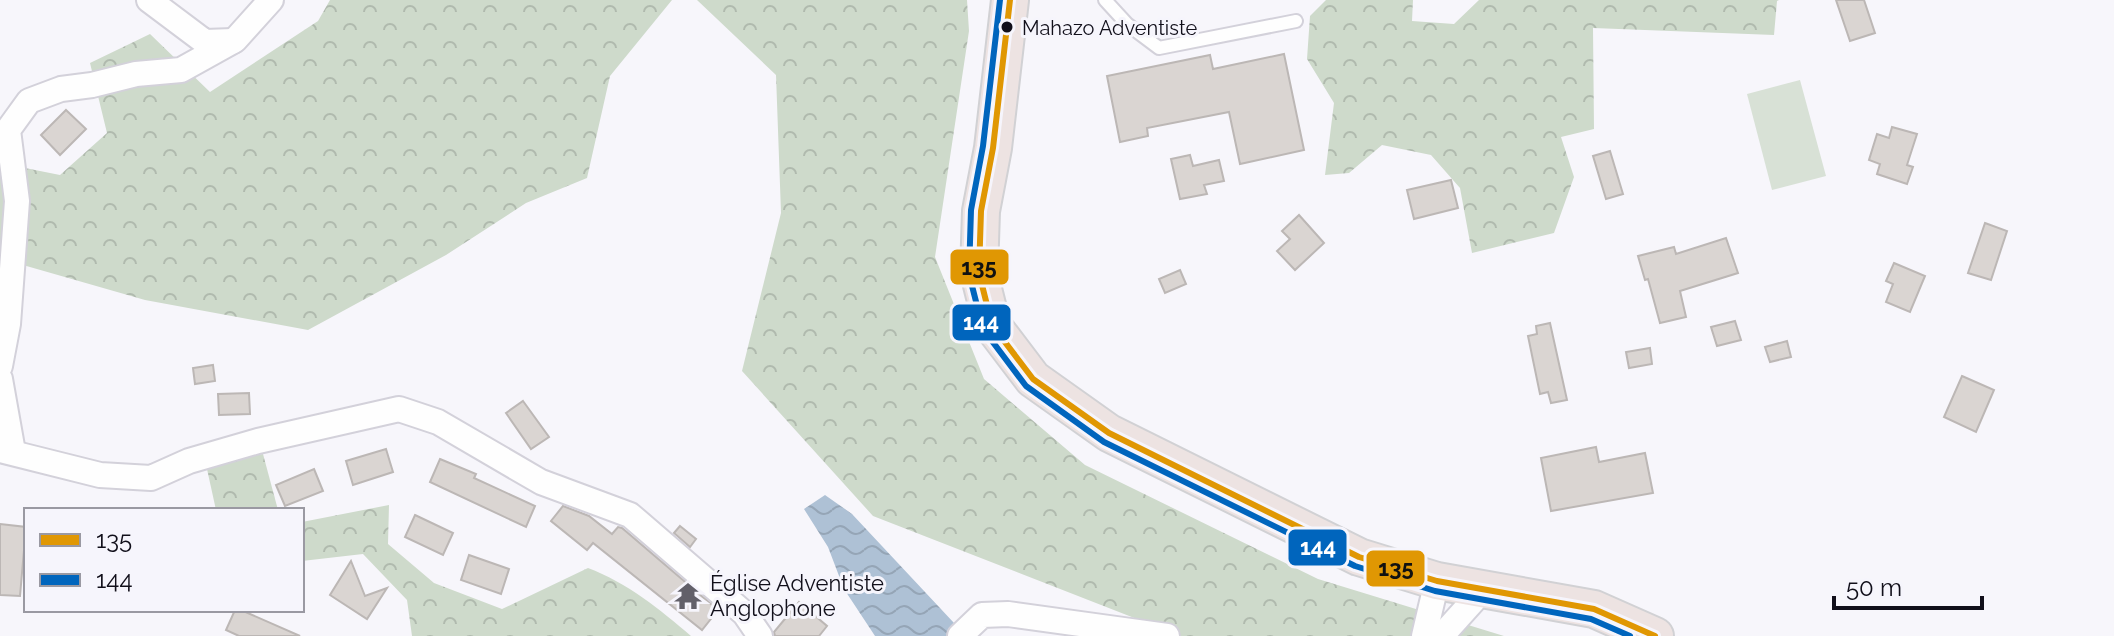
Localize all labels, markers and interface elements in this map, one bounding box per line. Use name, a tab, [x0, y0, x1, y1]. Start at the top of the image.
place label: Mahazo Adventiste	[1022, 16, 1197, 40]
marker: Mahazo Adventiste	[999, 19, 1015, 35]
line badge: 135	[949, 248, 1010, 286]
text: 135	[961, 254, 997, 280]
line badge: 144	[951, 303, 1012, 342]
text: 144	[963, 309, 999, 335]
legend	[24, 508, 304, 612]
text: 135	[96, 525, 132, 554]
line badge: 144	[1287, 528, 1348, 567]
text: 144	[1300, 534, 1336, 560]
line badge: 135	[1365, 549, 1426, 588]
text: 135	[1378, 555, 1414, 581]
scale bar	[1834, 560, 1982, 610]
text: 144	[96, 565, 132, 594]
place label: Église Adventiste Anglophone	[710, 570, 884, 621]
text: 50 m	[1846, 573, 1902, 602]
temple icon: Église Adventiste Anglophone	[673, 581, 703, 611]

